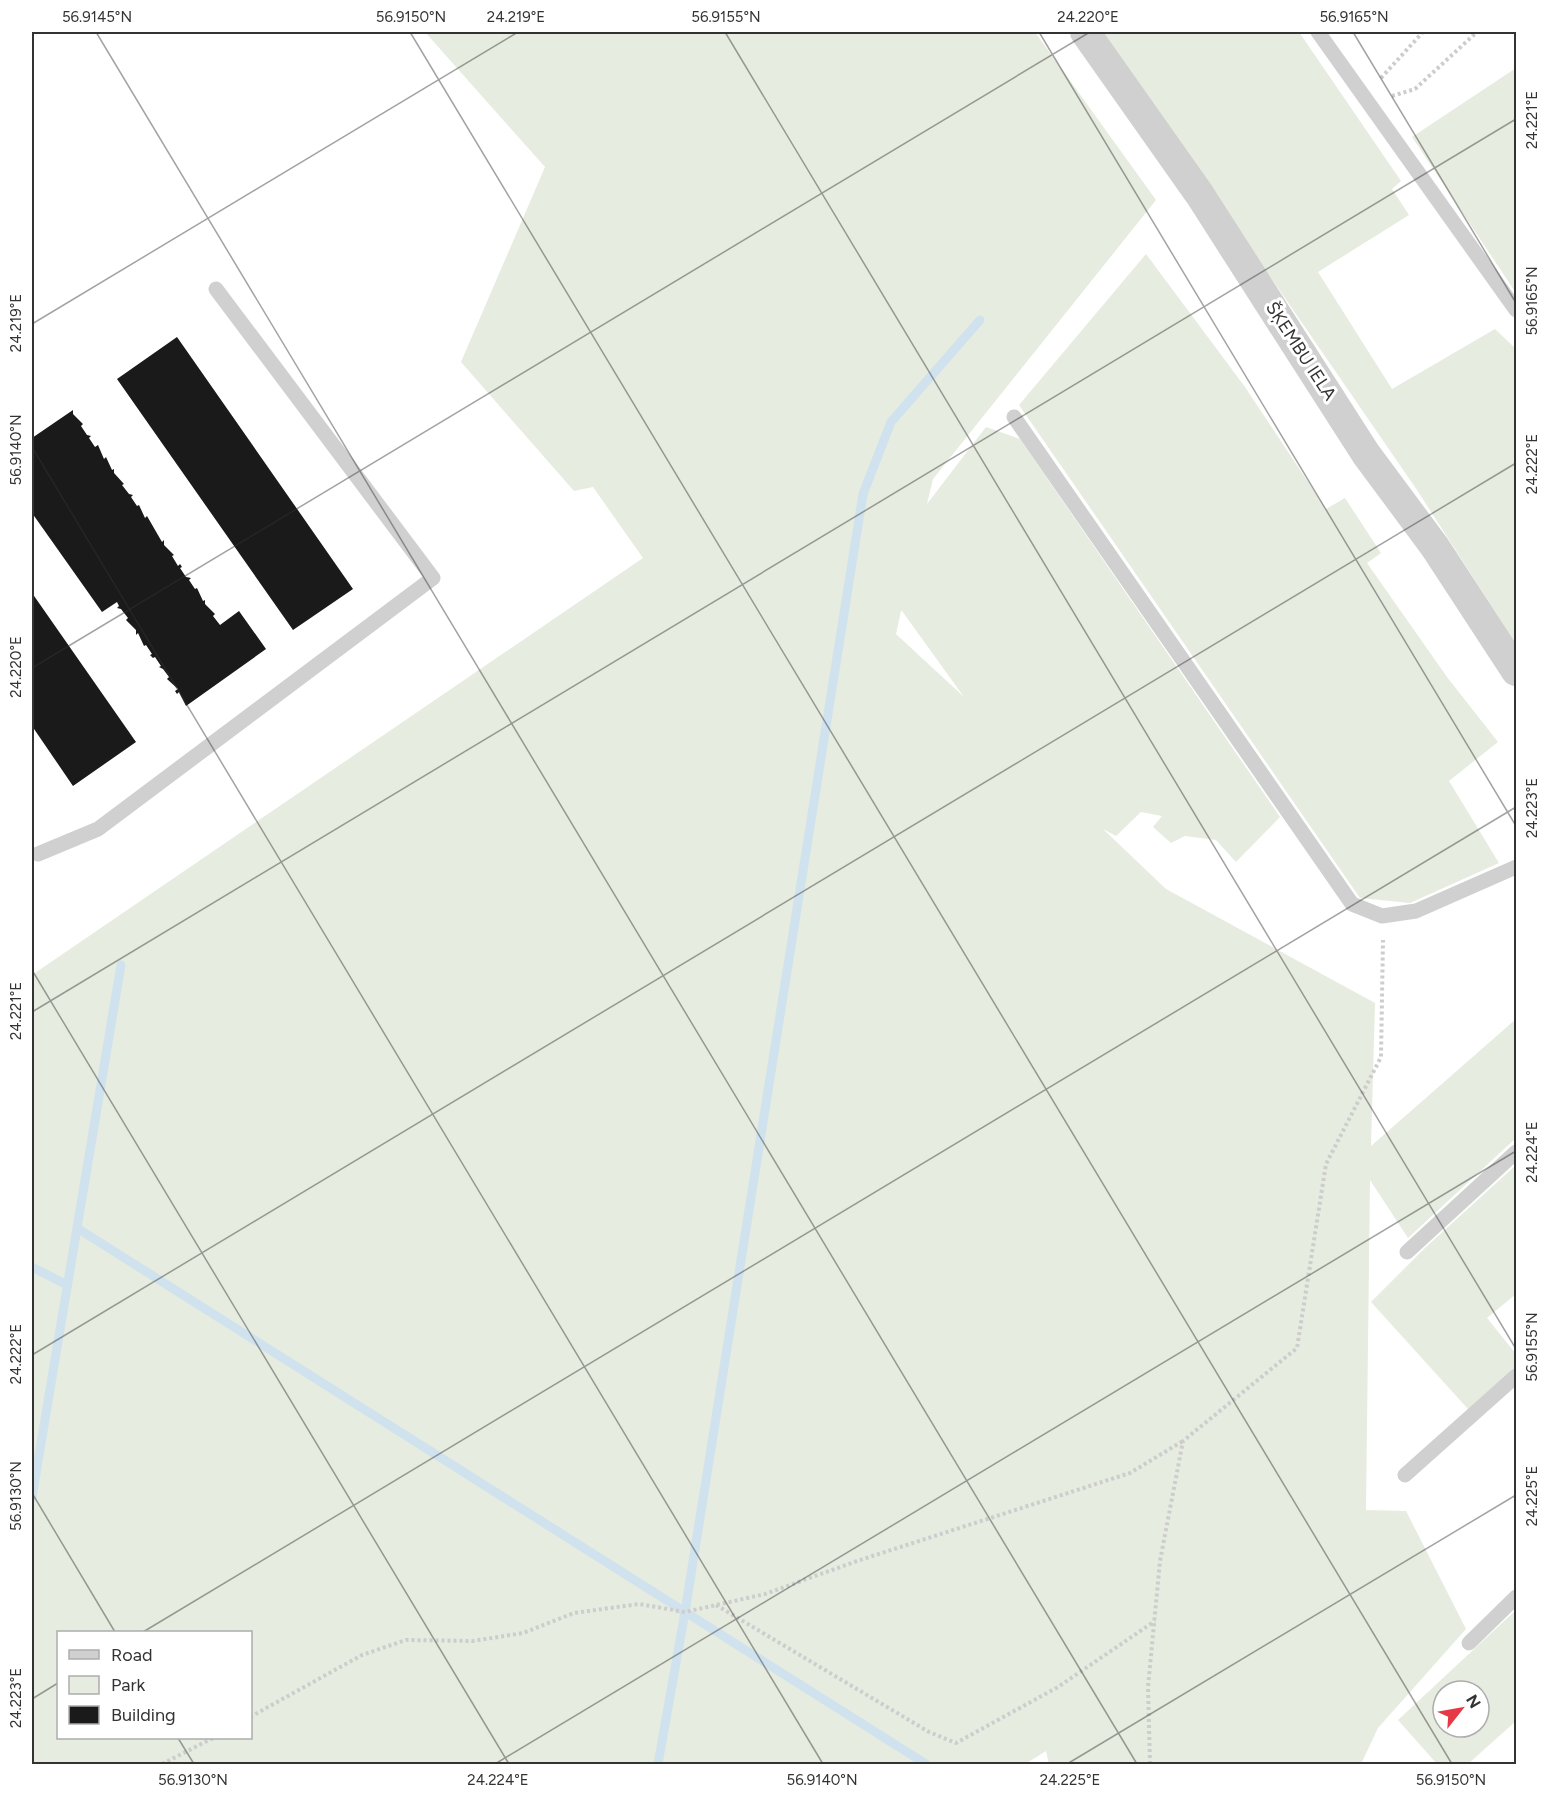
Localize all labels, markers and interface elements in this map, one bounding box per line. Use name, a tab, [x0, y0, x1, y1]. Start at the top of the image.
text: 56.9145°N	[62, 8, 132, 26]
text: 56.9150°N	[376, 8, 446, 26]
text: 24.219°E	[487, 8, 545, 26]
text: 56.9155°N	[691, 8, 761, 26]
text: 24.220°E	[1057, 8, 1119, 26]
text: 56.9165°N	[1319, 8, 1389, 26]
text: 24.221°E	[1523, 91, 1541, 149]
text: 56.9165°N	[1523, 266, 1541, 336]
text: 24.219°E	[7, 294, 25, 352]
street label: ŠĶEMBU IELA	[1261, 298, 1341, 404]
text: 56.9140°N	[7, 415, 25, 486]
text: 24.222°E	[1523, 434, 1541, 494]
text: 24.220°E	[7, 636, 25, 698]
text: 24.223°E	[1523, 778, 1541, 838]
text: 24.221°E	[7, 982, 25, 1040]
text: 24.224°E	[1523, 1121, 1541, 1183]
text: 56.9155°N	[1523, 1312, 1541, 1382]
text: 24.222°E	[7, 1324, 25, 1384]
text: 56.9130°N	[7, 1461, 25, 1531]
text: 24.225°E	[1523, 1466, 1541, 1526]
legend	[57, 1631, 252, 1739]
text: Road	[111, 1644, 152, 1666]
text: 24.223°E	[7, 1668, 25, 1728]
text: Park	[111, 1674, 146, 1696]
north arrow	[1431, 1679, 1491, 1739]
text: N	[1462, 1691, 1485, 1712]
text: Building	[111, 1704, 176, 1726]
text: 56.9130°N	[158, 1771, 228, 1789]
text: 24.224°E	[467, 1771, 529, 1789]
text: 56.9140°N	[787, 1771, 858, 1789]
text: 24.225°E	[1040, 1771, 1100, 1789]
text: 56.9150°N	[1416, 1771, 1486, 1789]

